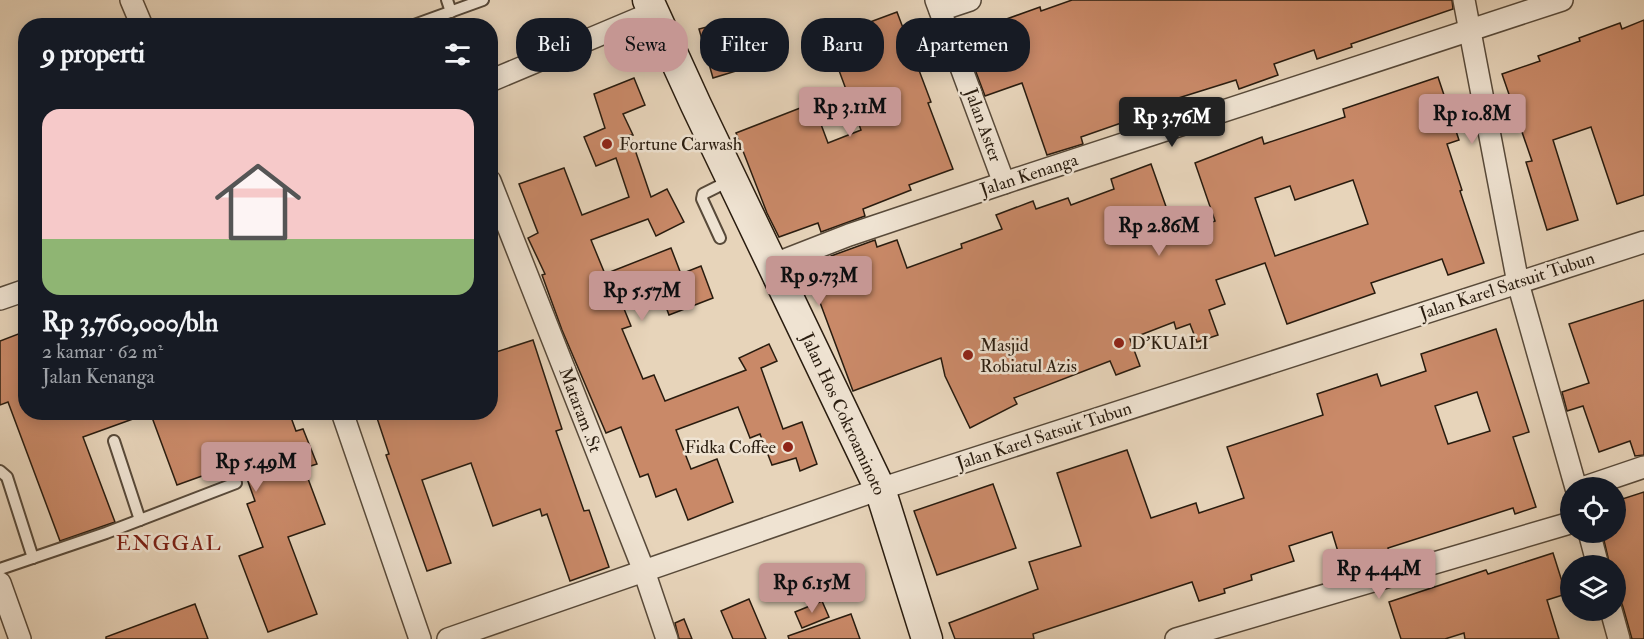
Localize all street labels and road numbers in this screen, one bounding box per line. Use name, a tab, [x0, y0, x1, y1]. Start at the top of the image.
street label: Jalan Aster	[959, 84, 1007, 165]
street label: Jalan Kenanga	[976, 148, 1081, 202]
street label: Jalan Karel Satsuit Tubun	[1415, 247, 1598, 326]
street label: Jalan Hos Cokroaminoto	[795, 328, 891, 499]
street label: Mataram .St	[553, 364, 607, 456]
street label: Jalan Karel Satsuit Tubun	[952, 397, 1135, 476]

